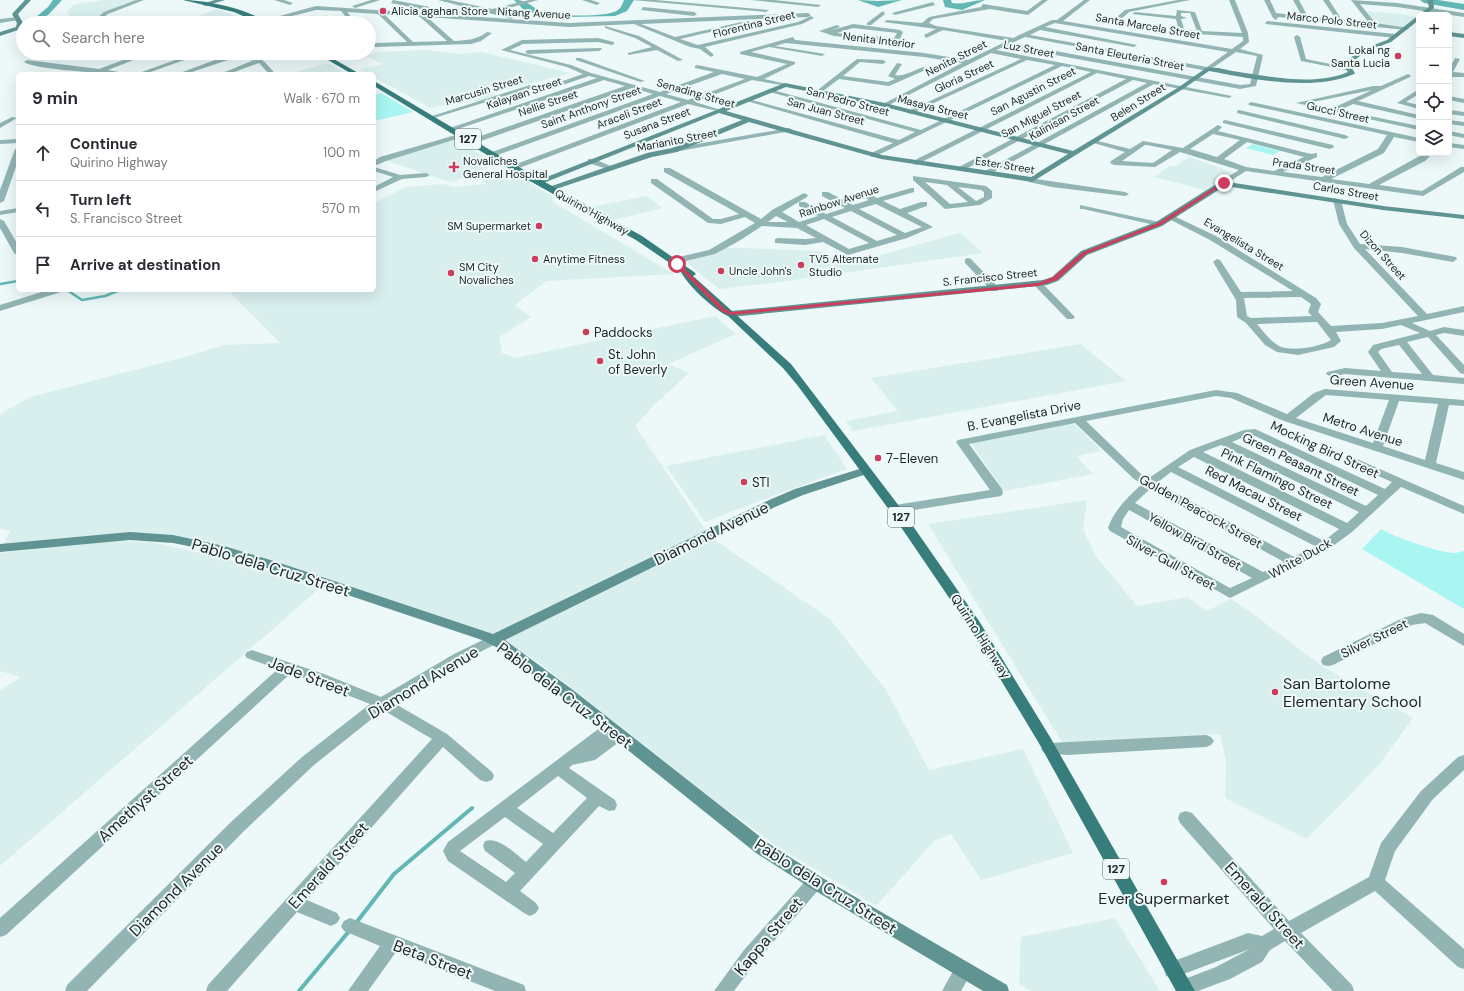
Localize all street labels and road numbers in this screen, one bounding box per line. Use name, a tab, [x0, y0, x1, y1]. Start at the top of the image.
street label: Nitang Avenue	[497, 4, 571, 22]
street label: Florentina Street	[711, 7, 797, 41]
street label: Marco Polo Street	[1286, 8, 1378, 32]
street label: Santa Marcela Street	[1095, 10, 1201, 42]
street label: Nenita Interior	[842, 29, 916, 51]
street label: Nenita Street	[923, 37, 989, 79]
street label: Luz Street	[1003, 37, 1055, 61]
street label: Santa Eleuteria Street	[1075, 39, 1185, 73]
street label: Gloria Street	[932, 56, 996, 96]
street label: San Agustin Street	[988, 63, 1078, 119]
street label: Marcusin Street	[444, 72, 524, 108]
street label: Kalayaan Street	[485, 74, 563, 112]
street label: Senading Street	[655, 75, 737, 111]
street label: Belen Street	[1108, 80, 1168, 124]
street label: Saint Anthony Street	[539, 82, 643, 132]
street label: San Pedro Street	[805, 83, 891, 119]
street label: Nellie Street	[517, 86, 579, 120]
street label: San Miguel Street	[999, 87, 1083, 141]
street label: Masaya Street	[896, 91, 970, 123]
street label: Kalinisan Street	[1026, 93, 1102, 143]
street label: Araceli Street	[594, 94, 664, 132]
street label: San Juan Street	[786, 94, 866, 128]
street label: Gucci Street	[1305, 98, 1371, 126]
street label: Susana Street	[622, 104, 692, 142]
street label: Marianito Street	[636, 125, 718, 155]
road number: 127	[455, 129, 481, 149]
street label: Ester Street	[974, 153, 1036, 177]
street label: Prada Street	[1272, 155, 1336, 177]
street label: Carlos Street	[1312, 178, 1380, 204]
street label: Rainbow Avenue	[797, 181, 881, 221]
street label: Quirino Highway	[552, 186, 632, 238]
street label: Evangelista Street	[1201, 215, 1287, 273]
street label: Dizon Street	[1357, 227, 1409, 283]
street label: S. Francisco Street	[942, 265, 1038, 289]
street label: Green Avenue	[1329, 371, 1415, 394]
street label: B. Evangelista Drive	[966, 396, 1082, 435]
street label: Metro Avenue	[1321, 409, 1405, 450]
street label: Mocking Bird Street	[1268, 417, 1382, 482]
street label: Green Peasant Street	[1239, 429, 1362, 500]
street label: Pink Flamingo Street	[1218, 444, 1335, 513]
street label: Red Macau Street	[1202, 462, 1305, 525]
street label: Golden Peacock Street	[1136, 471, 1265, 552]
street label: Diamond Avenue	[650, 497, 772, 570]
road number: 127	[888, 507, 914, 527]
street label: Yellow Bird Street	[1145, 509, 1245, 574]
street label: Silver Gull Street	[1123, 531, 1218, 594]
street label: Pablo dela Cruz Street	[189, 533, 352, 602]
street label: White Duck	[1266, 534, 1335, 583]
street label: Quirino Highway	[947, 591, 1014, 682]
street label: Silver Street	[1338, 615, 1411, 662]
street label: Pablo dela Cruz Street	[493, 638, 637, 753]
street label: Diamond Avenue	[364, 641, 482, 724]
street label: Jade Street	[265, 651, 352, 702]
street label: Amethyst Street	[93, 750, 197, 847]
street label: Emerald Street	[284, 817, 373, 913]
street label: Pablo dela Cruz Street	[751, 834, 901, 939]
street label: Diamond Avenue	[125, 838, 228, 941]
street label: Emerald Street	[1220, 857, 1309, 953]
road number: 127	[1103, 859, 1129, 879]
street label: Kappa Street	[729, 893, 807, 980]
street label: Beta Street	[390, 935, 475, 984]

